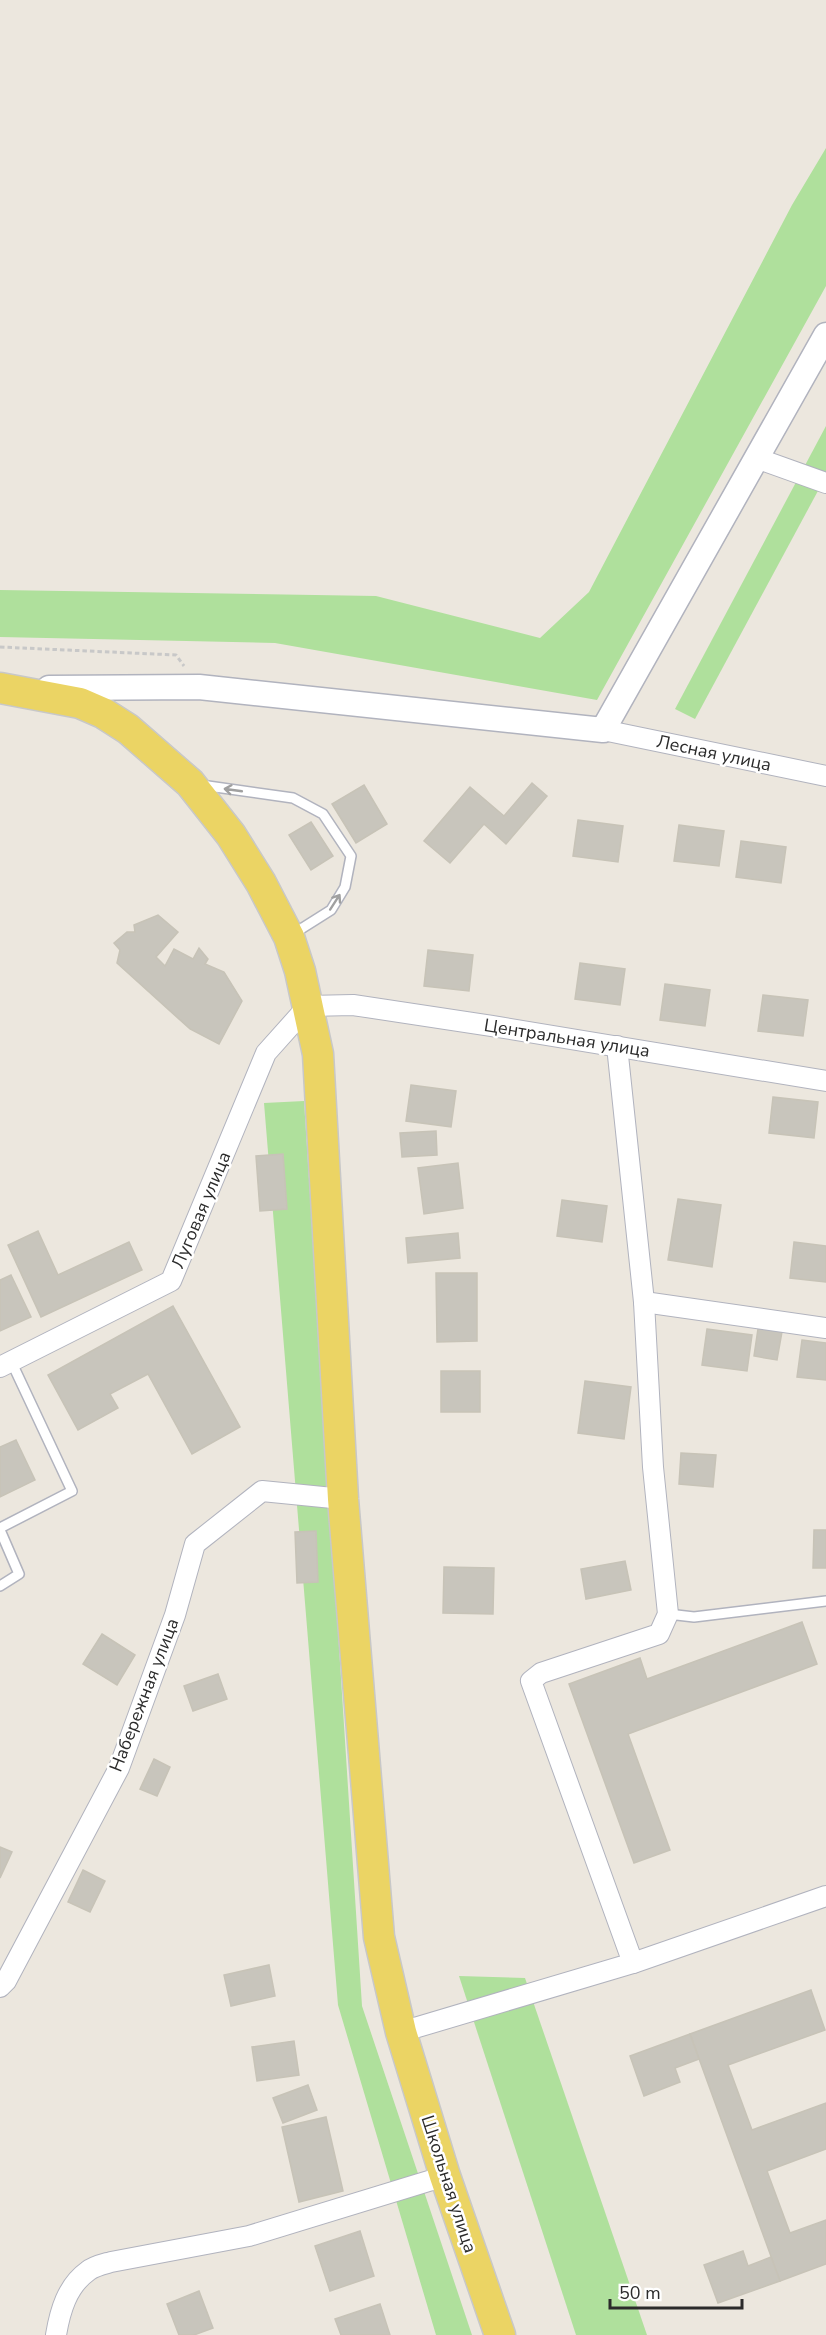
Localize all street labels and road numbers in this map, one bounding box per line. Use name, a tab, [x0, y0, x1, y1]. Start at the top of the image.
street label: Лесная улица	[655, 729, 773, 777]
street label: Центральная улица	[482, 1013, 652, 1063]
street label: Луговая улица	[166, 1148, 236, 1272]
street label: Набережная улица	[104, 1615, 184, 1775]
street label: Школьная улица	[415, 2112, 483, 2256]

